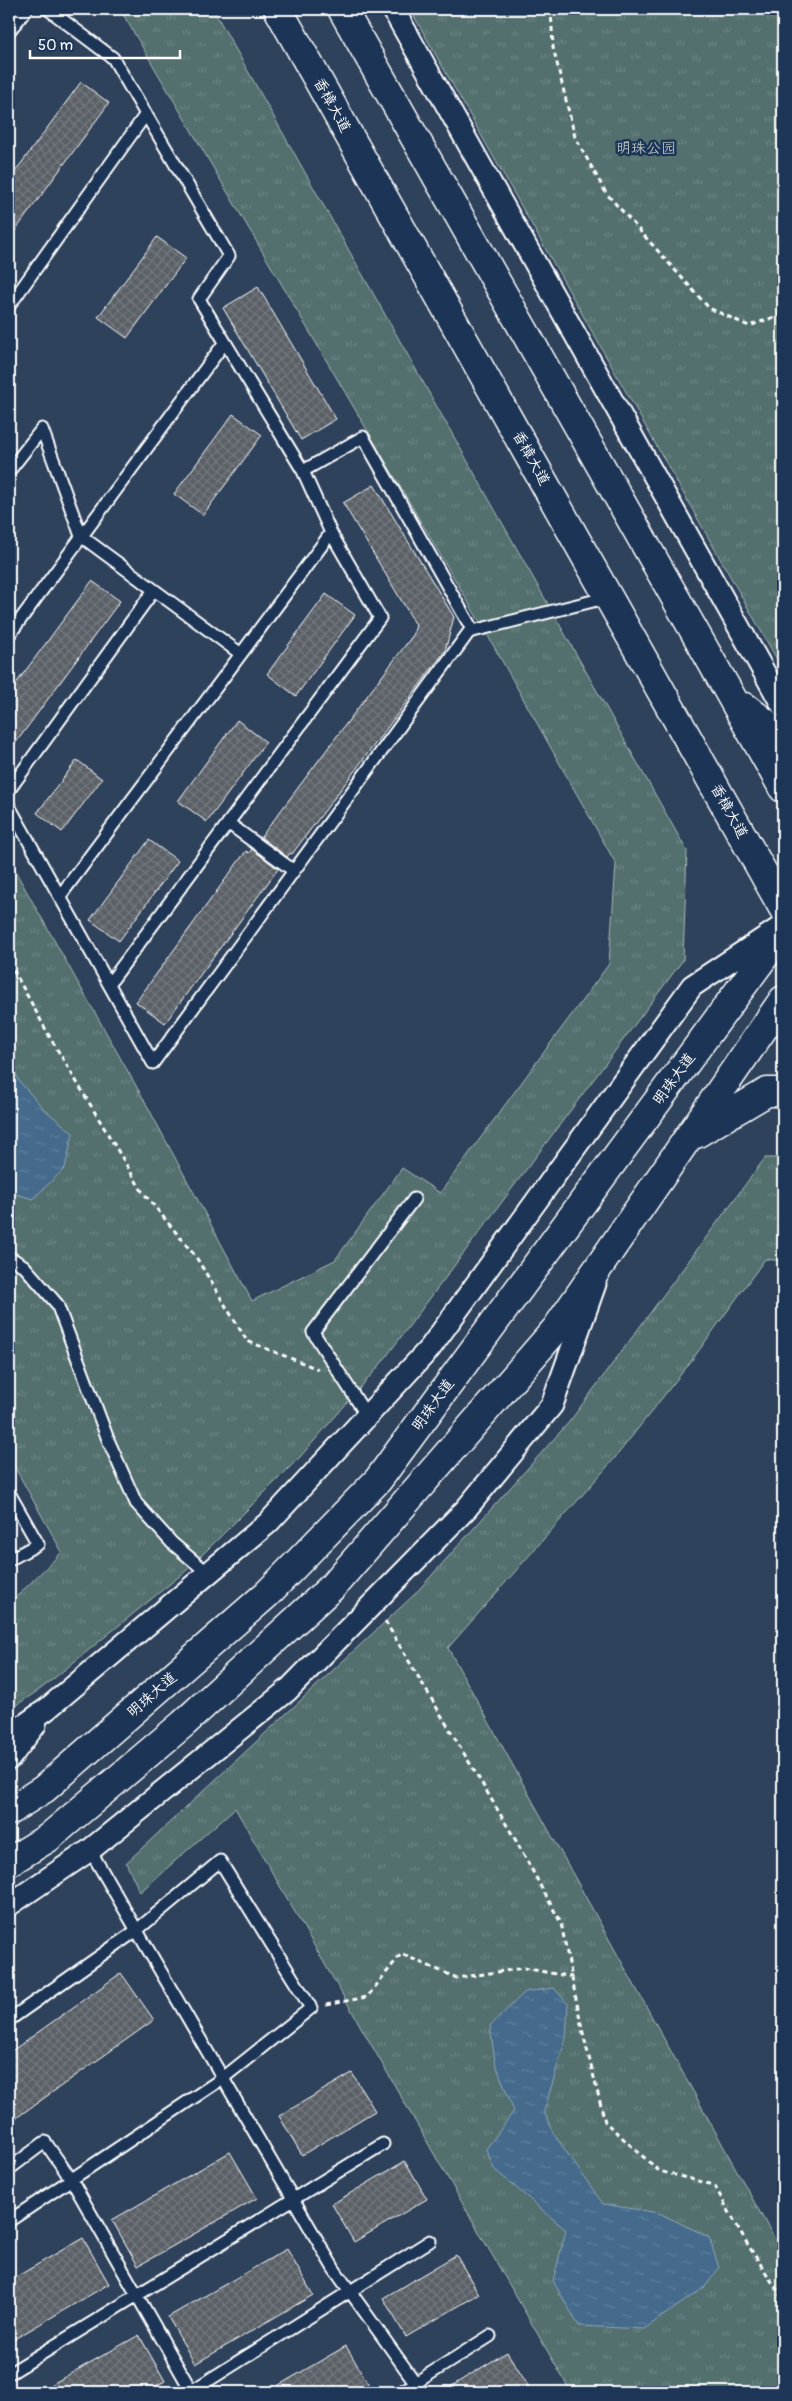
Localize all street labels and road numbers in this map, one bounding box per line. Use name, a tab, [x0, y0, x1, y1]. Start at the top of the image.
street label: 香樟大道	[309, 74, 355, 136]
street label: 香樟大道	[508, 427, 554, 489]
street label: 香樟大道	[706, 780, 752, 842]
street label: 明珠大道	[649, 1049, 699, 1109]
street label: 明珠大道	[408, 1375, 458, 1435]
street label: 明珠大道	[123, 1668, 181, 1722]

